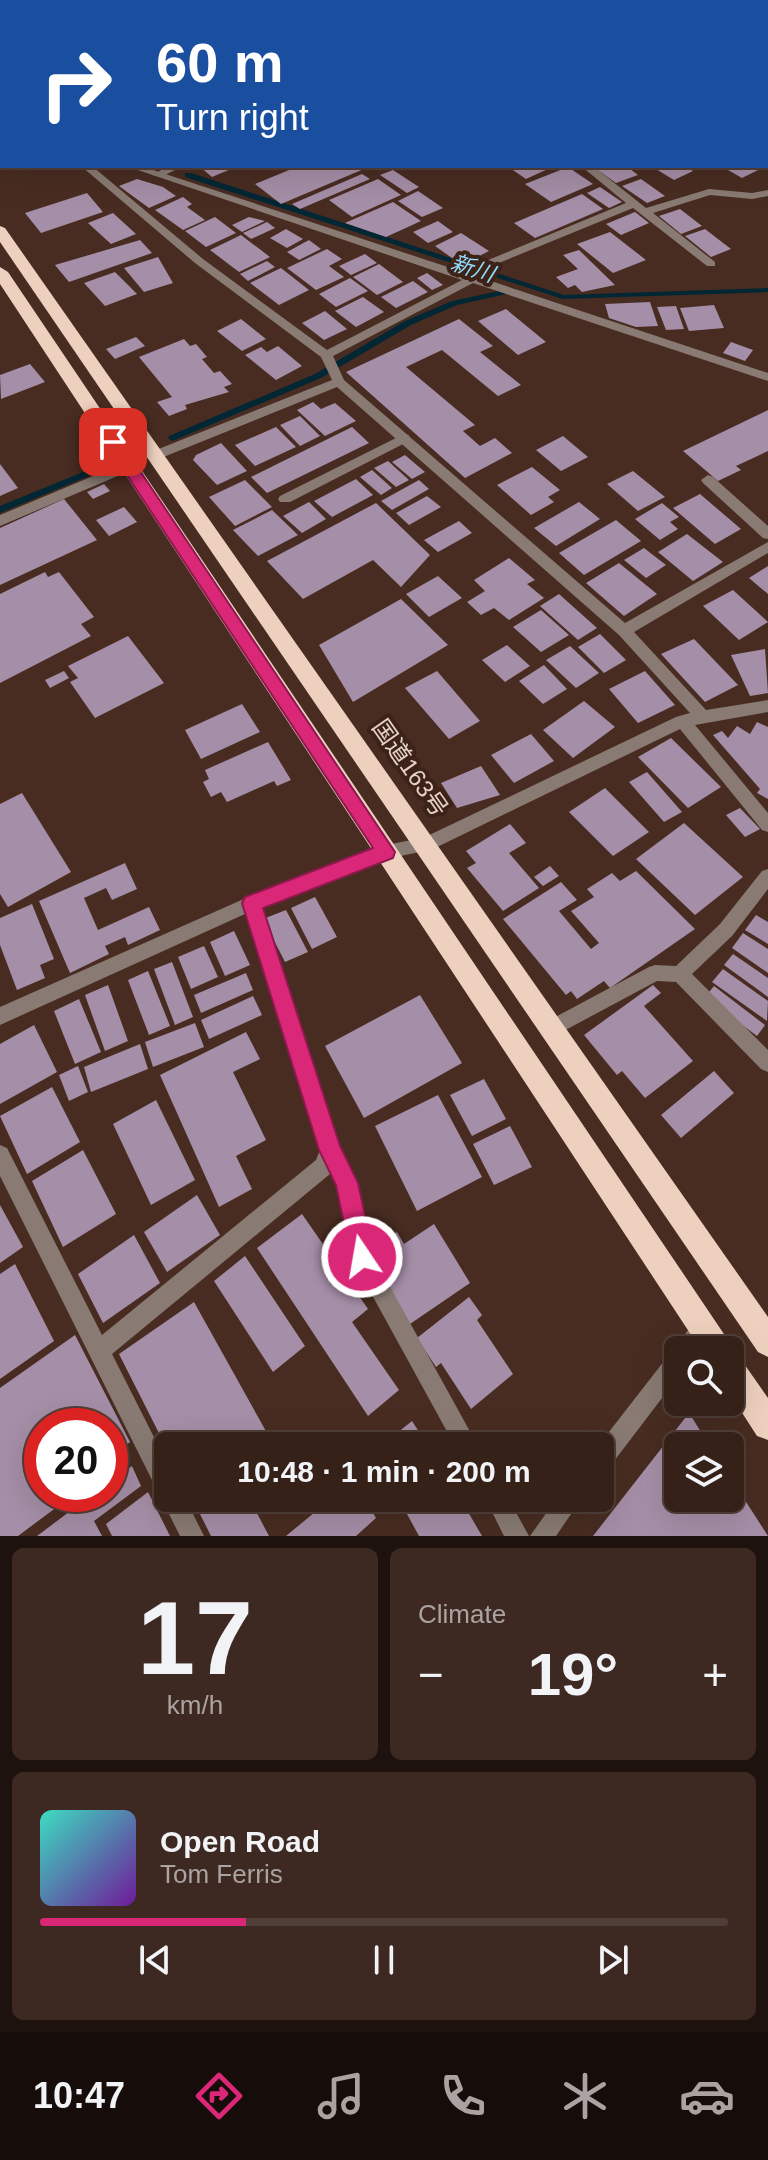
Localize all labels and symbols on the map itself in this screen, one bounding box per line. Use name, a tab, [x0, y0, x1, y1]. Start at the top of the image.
water label: 新川	[448, 250, 500, 288]
pin	[79, 408, 147, 476]
street label: 国道163号	[367, 714, 454, 821]
position arrow	[320, 1215, 404, 1299]
speed limit sign: 20	[24, 1408, 128, 1512]

